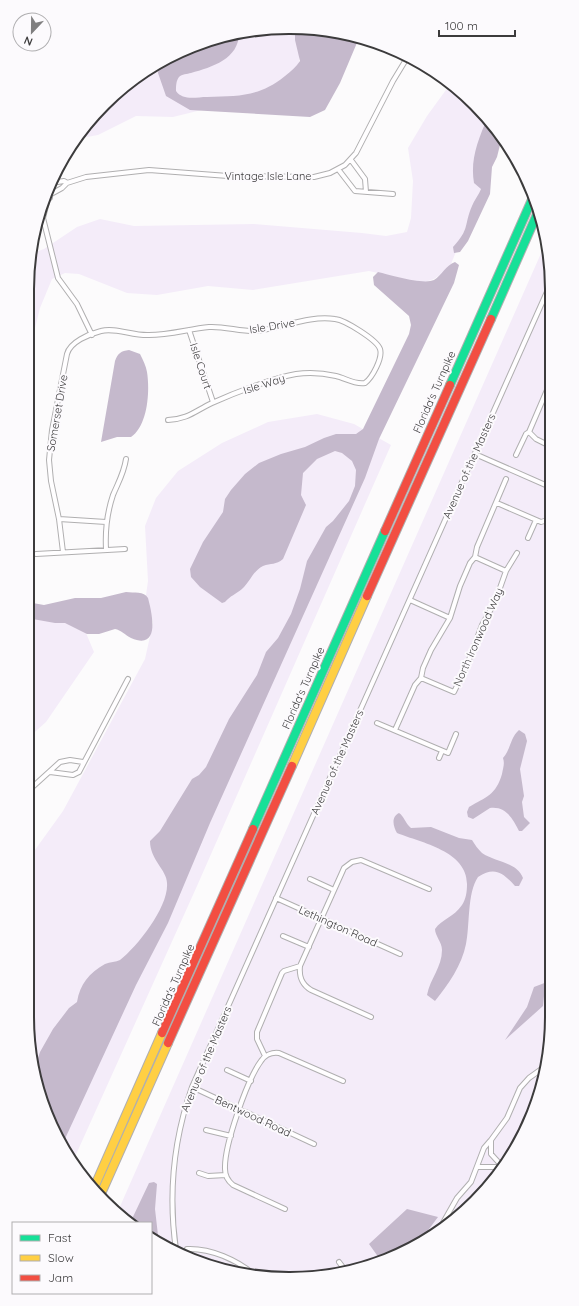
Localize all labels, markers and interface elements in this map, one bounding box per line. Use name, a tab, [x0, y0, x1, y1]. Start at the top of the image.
north arrow	[12, 12, 52, 52]
scale bar	[439, 12, 515, 38]
text: 100 m	[445, 18, 478, 33]
text: N	[22, 33, 35, 49]
street label: Vintage Isle Lane	[225, 169, 311, 183]
street label: Isle Drive	[248, 315, 296, 337]
street label: Isle Court	[187, 341, 215, 391]
street label: Florida's Turnpike	[410, 349, 458, 435]
street label: Isle Way	[241, 371, 287, 397]
street label: Somerset Drive	[43, 373, 71, 453]
street label: Avenue of the Masters	[439, 411, 499, 521]
street label: North Ironwood Way	[450, 586, 506, 688]
street label: Florida's Turnpike	[279, 645, 327, 731]
street label: Avenue of the Masters	[307, 707, 367, 817]
street label: Lethington Road	[297, 902, 379, 950]
street label: Florida's Turnpike	[149, 942, 197, 1028]
street label: Avenue of the Masters	[177, 1004, 235, 1114]
street label: Bentwood Road	[213, 1092, 293, 1140]
legend	[12, 1222, 152, 1294]
text: Fast	[48, 1230, 72, 1245]
text: Slow	[48, 1250, 74, 1265]
text: Jam	[48, 1270, 73, 1285]

